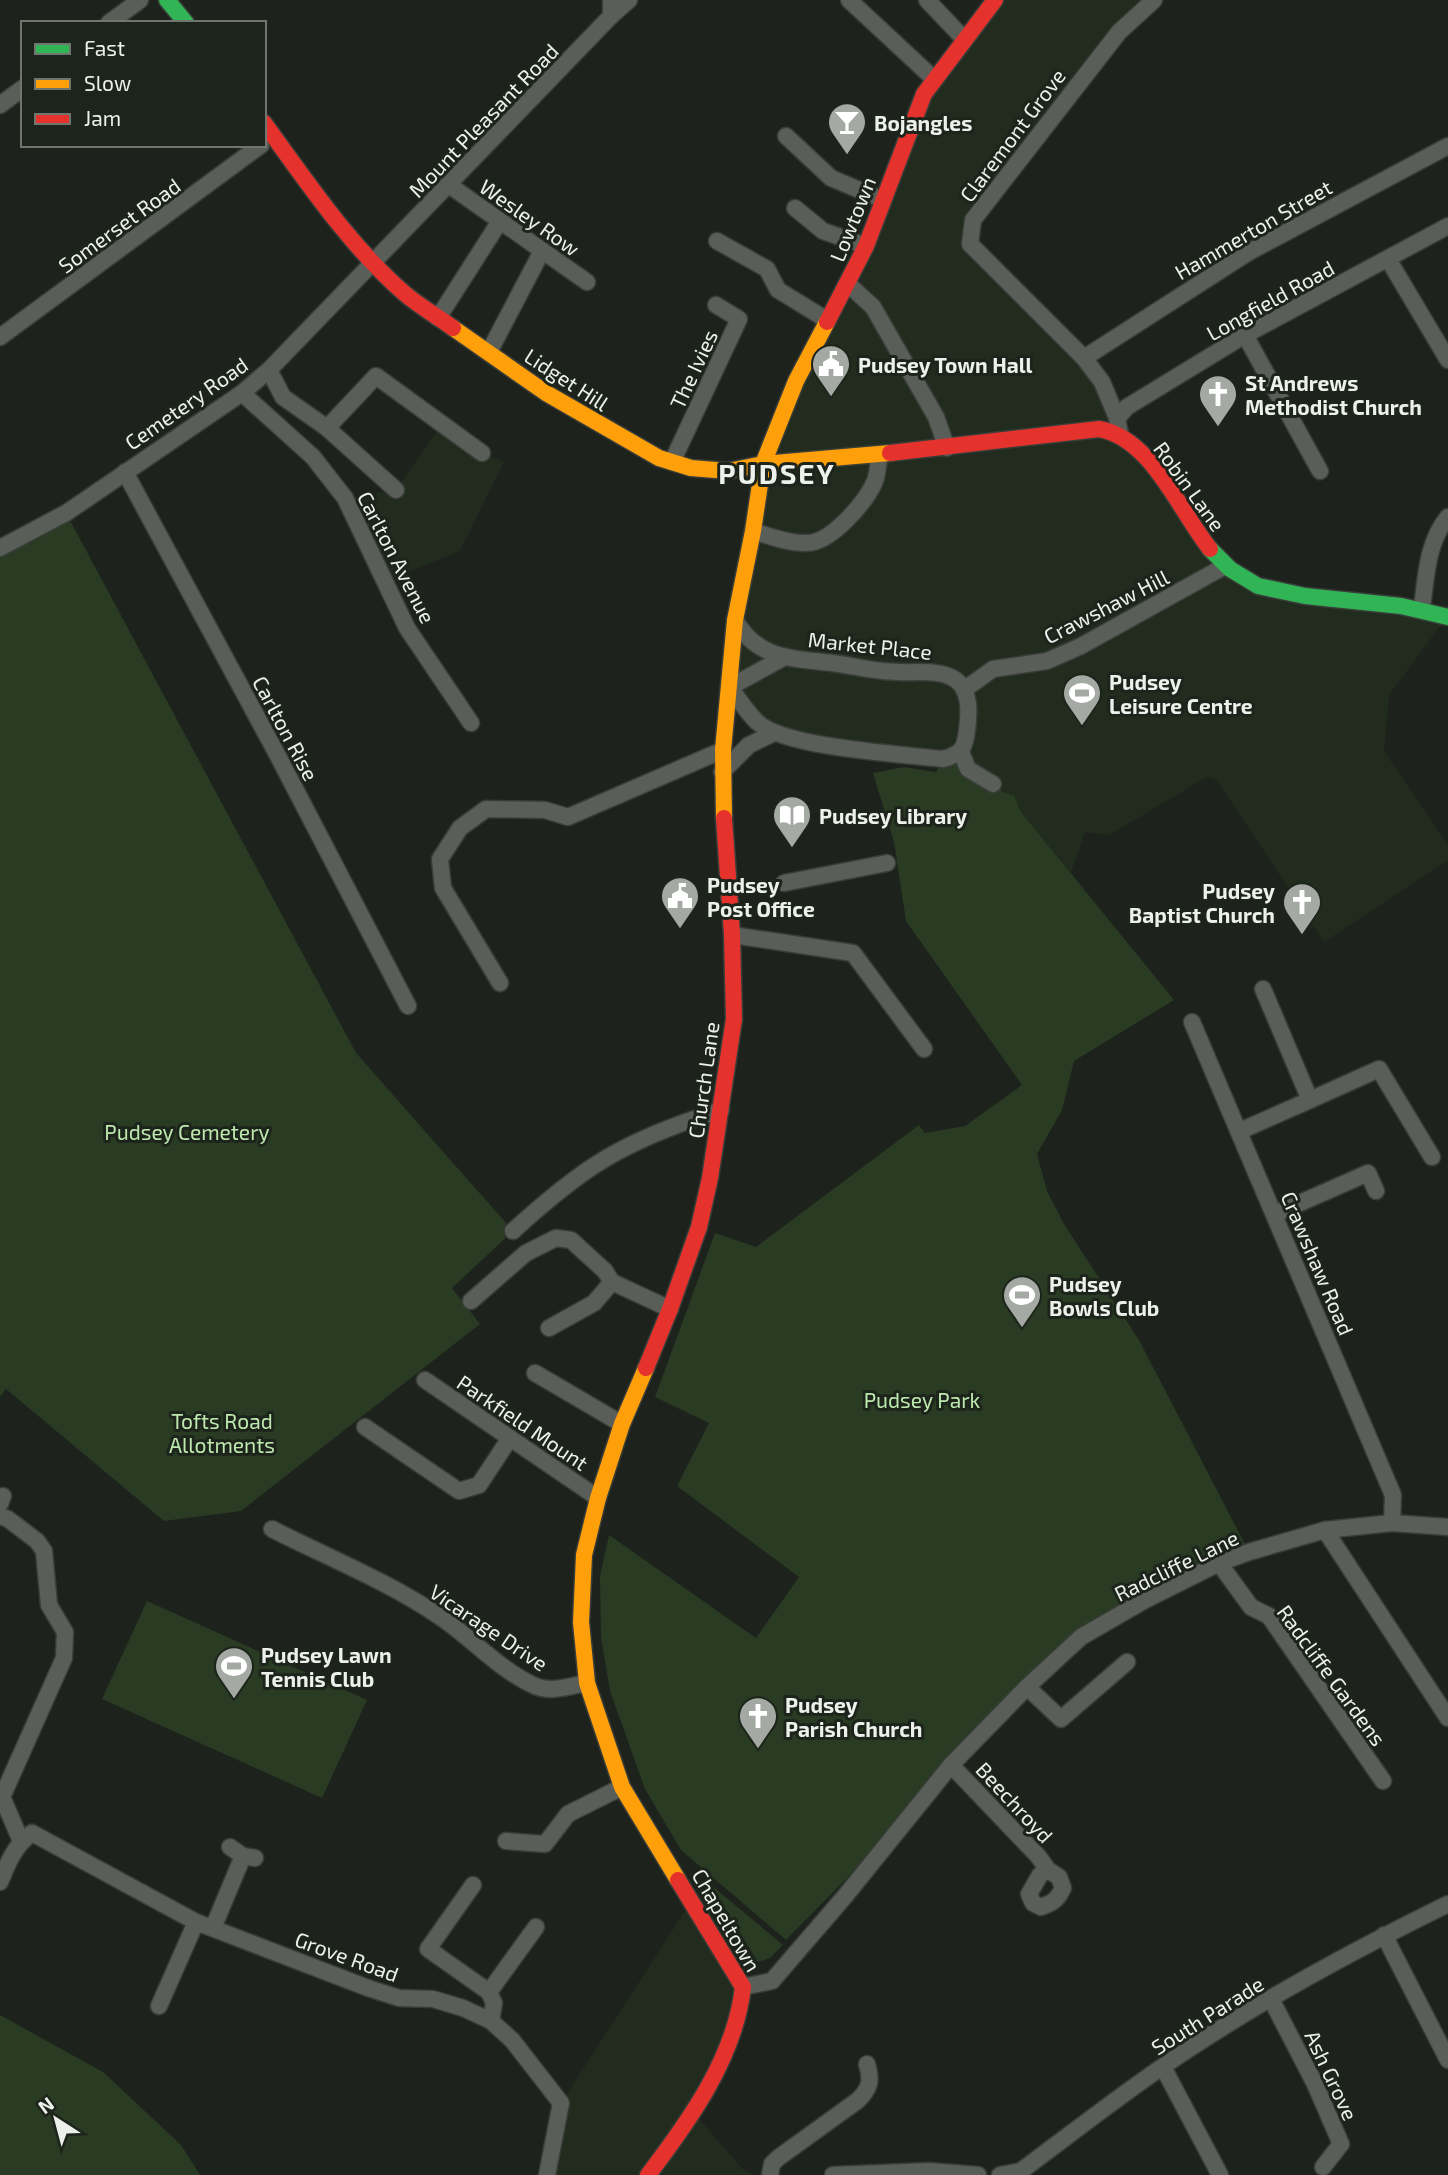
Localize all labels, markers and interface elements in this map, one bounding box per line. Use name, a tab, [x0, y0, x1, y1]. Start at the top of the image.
legend	[21, 21, 266, 147]
text: Fast	[84, 35, 125, 60]
street label: Mount Pleasant Road	[403, 38, 563, 202]
street label: Claremont Grove	[954, 64, 1070, 206]
text: Slow	[84, 70, 131, 95]
bar icon: Bojangles	[826, 101, 868, 156]
text: Jam	[84, 105, 121, 130]
place label: Bojangles	[874, 110, 972, 135]
street label: Somerset Road	[53, 172, 185, 278]
street label: Wesley Row	[475, 173, 585, 261]
street label: Lowtown	[824, 173, 880, 265]
street label: Hammerton Street	[1170, 174, 1336, 284]
street label: Longfield Road	[1202, 255, 1338, 345]
street label: The Ivies	[664, 326, 722, 412]
street label: Lidget Hill	[520, 343, 614, 416]
public building icon: Pudsey Town Hall	[810, 343, 852, 398]
street label: Cemetery Road	[120, 351, 252, 455]
place label: Pudsey Town Hall	[858, 352, 1033, 378]
place label: St Andrews Methodist Church	[1245, 370, 1422, 419]
church icon: St Andrews Methodist Church	[1197, 373, 1239, 428]
street label: Robin Lane	[1149, 436, 1231, 536]
district label: PUDSEY	[718, 456, 836, 490]
street label: Carlton Avenue	[353, 487, 441, 627]
street label: Crawshaw Hill	[1039, 563, 1173, 648]
street label: Market Place	[807, 626, 933, 664]
place label: Pudsey Leisure Centre	[1109, 669, 1253, 718]
street label: Carlton Rise	[248, 671, 324, 785]
sports icon: Pudsey Leisure Centre	[1061, 672, 1103, 727]
library icon: Pudsey Library	[771, 794, 813, 849]
place label: Pudsey Library	[819, 803, 967, 829]
place label: Pudsey Post Office	[707, 872, 815, 921]
public building icon: Pudsey Post Office	[659, 875, 701, 930]
place label: Pudsey Baptist Church	[1129, 878, 1275, 927]
church icon: Pudsey Baptist Church	[1281, 881, 1323, 936]
street label: Church Lane	[682, 1020, 724, 1140]
park label: Pudsey Cemetery	[104, 1119, 270, 1144]
street label: Crawshaw Road	[1276, 1187, 1360, 1339]
place label: Pudsey Bowls Club	[1049, 1271, 1159, 1320]
sports icon: Pudsey Bowls Club	[1001, 1274, 1043, 1329]
street label: Parkfield Mount	[453, 1369, 593, 1475]
park label: Pudsey Park	[864, 1387, 981, 1412]
park label: Tofts Road Allotments	[169, 1408, 275, 1457]
street label: Radcliffe Lane	[1110, 1524, 1242, 1606]
street label: Vicarage Drive	[425, 1578, 553, 1676]
street label: Radcliffe Gardens	[1272, 1600, 1392, 1750]
place label: Pudsey Lawn Tennis Club	[261, 1642, 392, 1691]
sports icon: Pudsey Lawn Tennis Club	[213, 1645, 255, 1700]
place label: Pudsey Parish Church	[785, 1692, 922, 1741]
church icon: Pudsey Parish Church	[737, 1695, 779, 1750]
street label: Beechroyd	[971, 1757, 1059, 1847]
street label: Chapeltown	[688, 1864, 766, 1976]
street label: Grove Road	[292, 1926, 402, 1986]
street label: South Parade	[1146, 1971, 1268, 2059]
street label: Ash Grove	[1300, 2026, 1364, 2124]
north arrow	[21, 2084, 91, 2154]
text: N	[33, 2092, 58, 2118]

